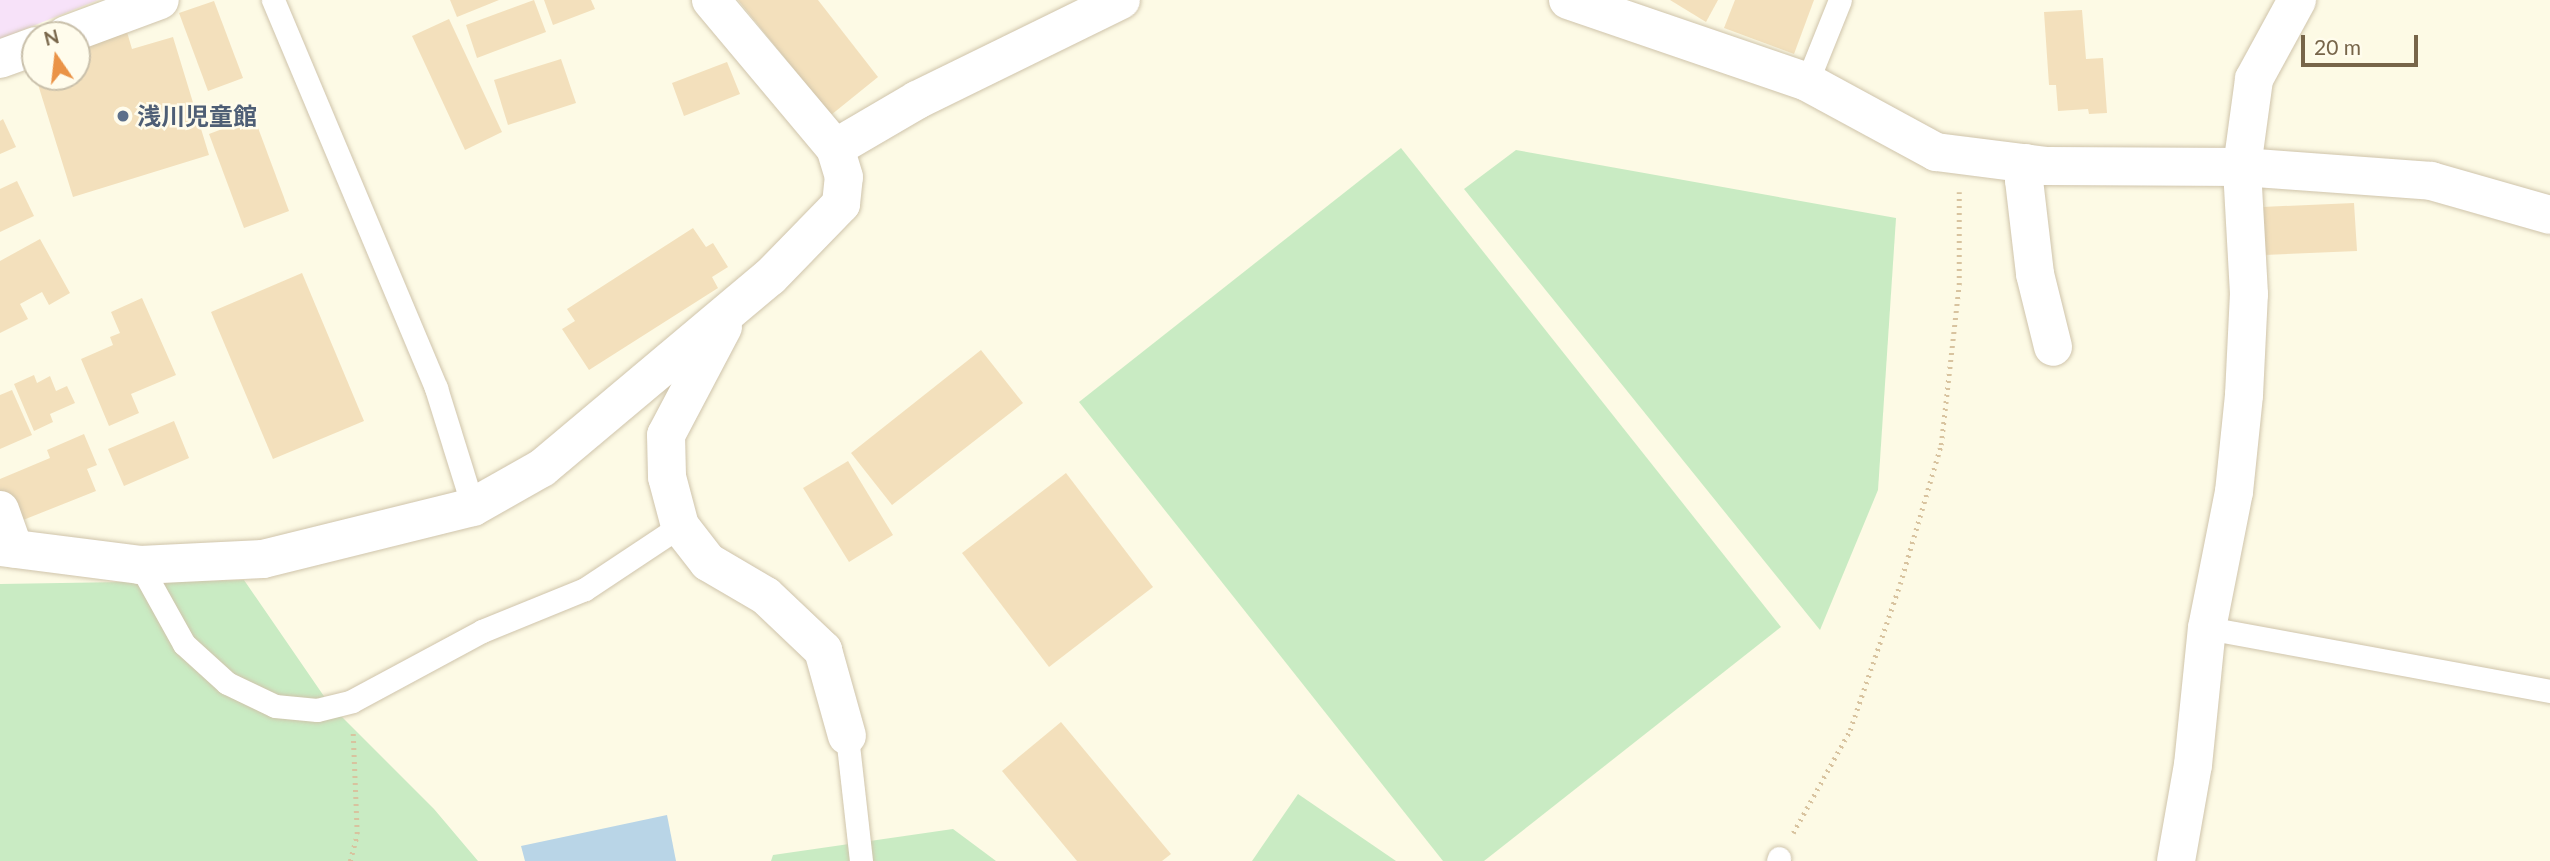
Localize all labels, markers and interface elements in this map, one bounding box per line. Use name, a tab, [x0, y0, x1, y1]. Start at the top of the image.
north arrow	[21, 21, 91, 91]
scale bar	[2305, 21, 2422, 65]
text: N	[41, 24, 61, 50]
text: 20 m	[2314, 34, 2361, 59]
place label: 浅川児童館	[137, 102, 257, 130]
marker: 浅川児童館	[115, 108, 131, 124]

